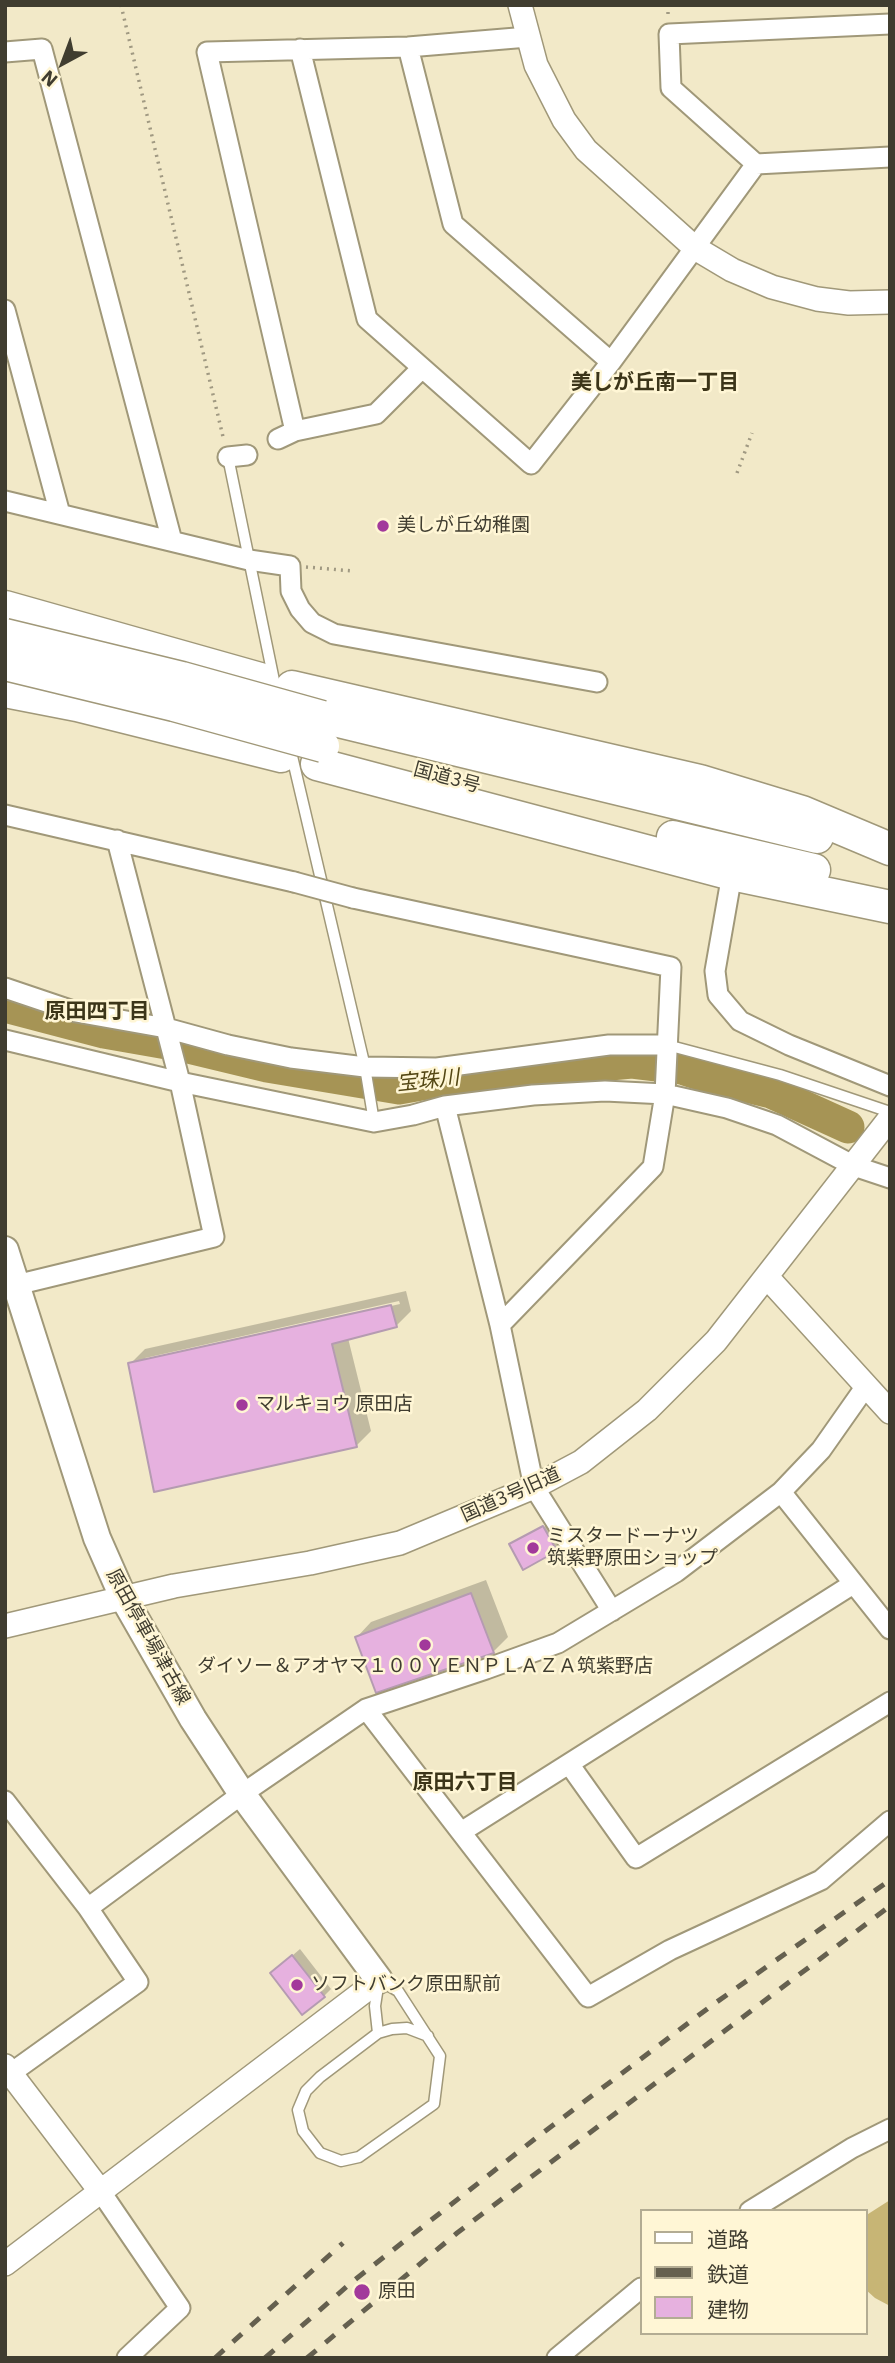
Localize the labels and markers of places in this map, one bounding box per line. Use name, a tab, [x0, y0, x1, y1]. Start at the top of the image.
place label: 美しが丘幼稚園	[397, 515, 530, 537]
marker: 美しが丘幼稚園	[375, 518, 391, 534]
place label: マルキョウ 原田店	[256, 1394, 412, 1416]
marker: マルキョウ 原田店	[234, 1397, 250, 1413]
place label: ミスタードーナツ 筑紫野原田ショップ	[547, 1526, 718, 1570]
marker: ミスタードーナツ 筑紫野原田ショップ	[525, 1540, 541, 1556]
marker: ダイソー＆アオヤマ１００ＹＥＮＰＬＡＺＡ筑紫野店	[417, 1637, 433, 1653]
place label: ダイソー＆アオヤマ１００ＹＥＮＰＬＡＺＡ筑紫野店	[197, 1656, 653, 1678]
place label: ソフトバンク原田駅前	[311, 1974, 501, 1996]
marker: ソフトバンク原田駅前	[289, 1977, 305, 1993]
place label: 原田	[378, 2281, 416, 2303]
marker: 原田	[352, 2282, 372, 2302]

